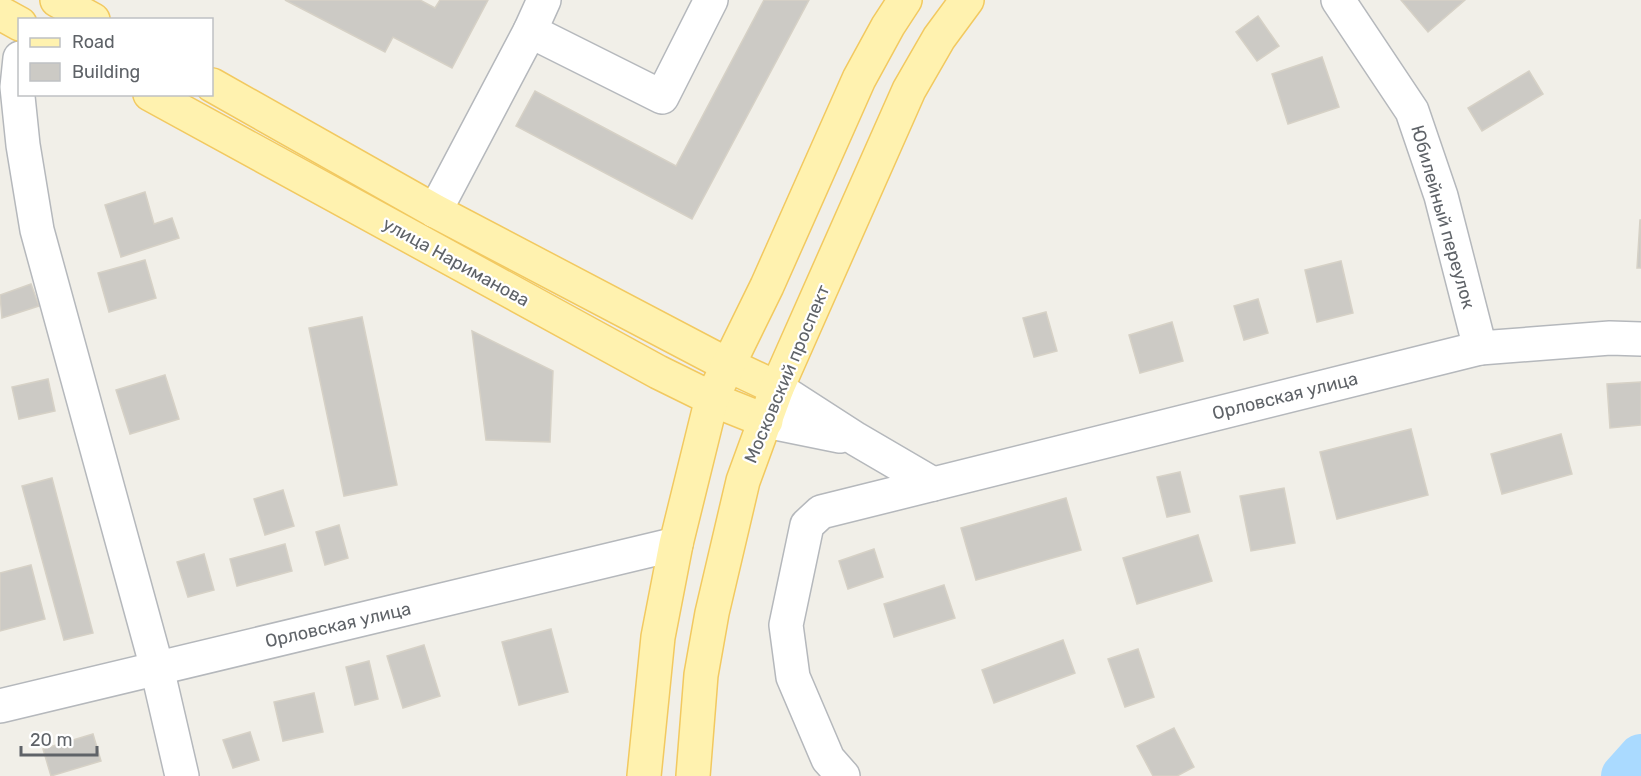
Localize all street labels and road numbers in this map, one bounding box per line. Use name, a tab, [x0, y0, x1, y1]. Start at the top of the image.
street label: Юбилейный переулок	[1406, 123, 1480, 312]
street label: улица Нариманова	[379, 213, 533, 311]
street label: Московский проспект	[739, 282, 835, 466]
street label: Орловская улица	[1210, 367, 1360, 425]
street label: Орловская улица	[263, 598, 413, 652]

